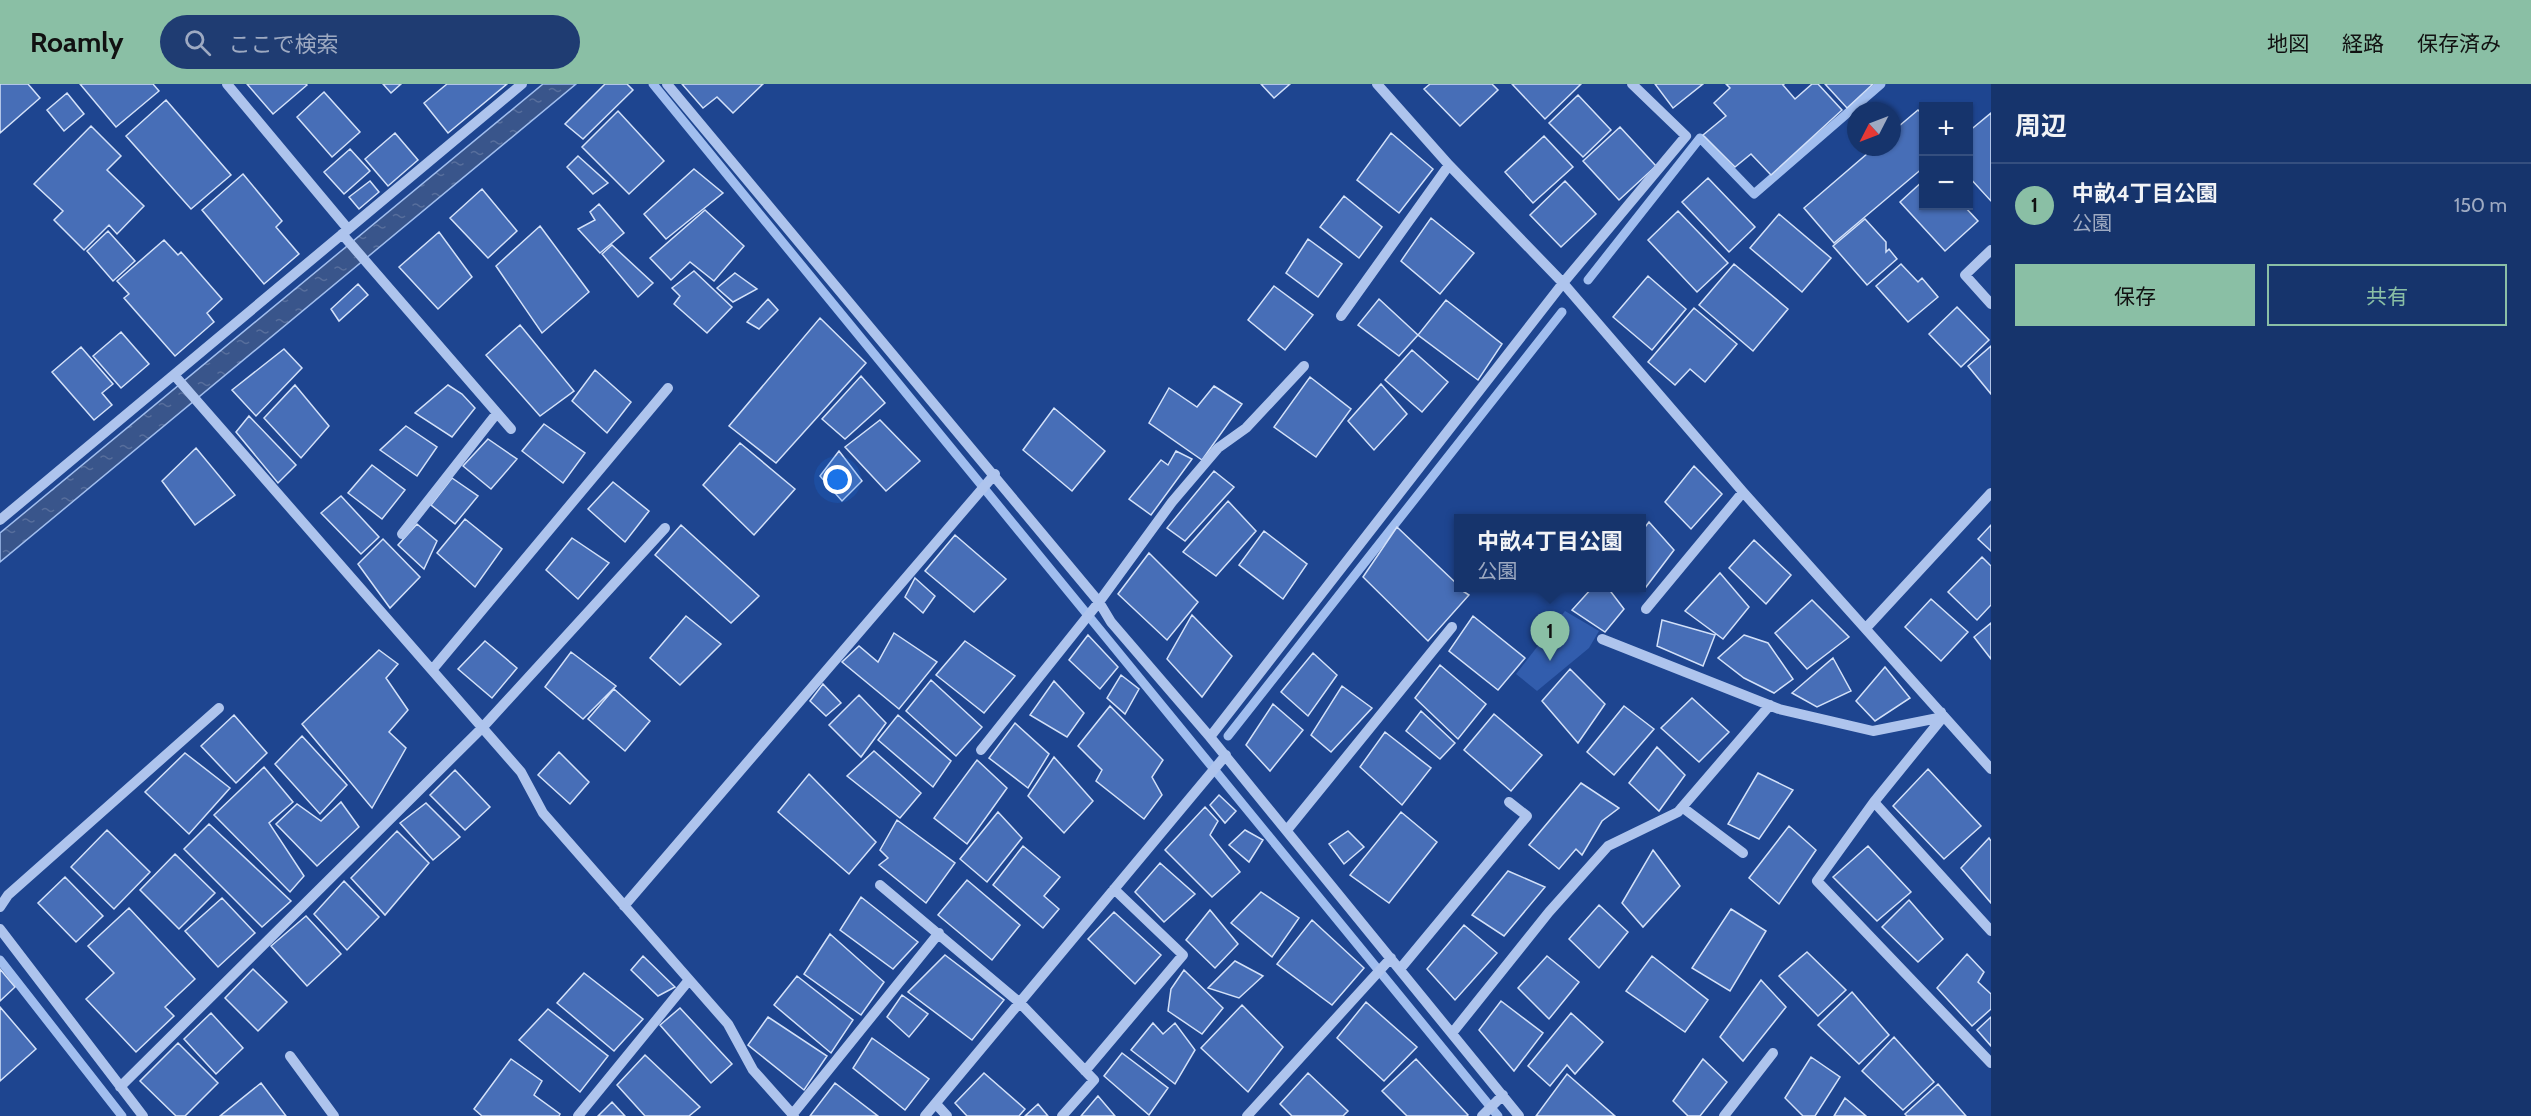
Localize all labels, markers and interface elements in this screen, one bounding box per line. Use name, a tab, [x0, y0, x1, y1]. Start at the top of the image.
search box	[160, 15, 580, 69]
text: Roamly	[30, 25, 124, 59]
icon: search	[181, 26, 214, 59]
text: ここで検索	[229, 31, 339, 58]
text: 地図	[2267, 31, 2309, 56]
text: 経路	[2342, 31, 2384, 56]
text: 保存済み	[2417, 31, 2501, 56]
north arrow	[1847, 102, 1901, 156]
map controls	[1919, 102, 1973, 210]
button: +	[1919, 102, 1973, 156]
text: 周辺	[2015, 110, 2067, 142]
button: −	[1919, 156, 1973, 210]
text: 中畝4丁目公園	[2072, 180, 2218, 207]
text: 1	[2031, 193, 2038, 217]
text: 150 m	[2454, 193, 2507, 217]
text: 公園	[2072, 211, 2112, 235]
button: 保存	[2015, 264, 2255, 326]
button: 共有	[2267, 264, 2507, 326]
your location	[823, 465, 852, 494]
popup	[1454, 514, 1646, 592]
text: 中畝4丁目公園	[1477, 528, 1623, 555]
text: 公園	[1477, 559, 1517, 583]
pin: 1	[1530, 612, 1570, 661]

